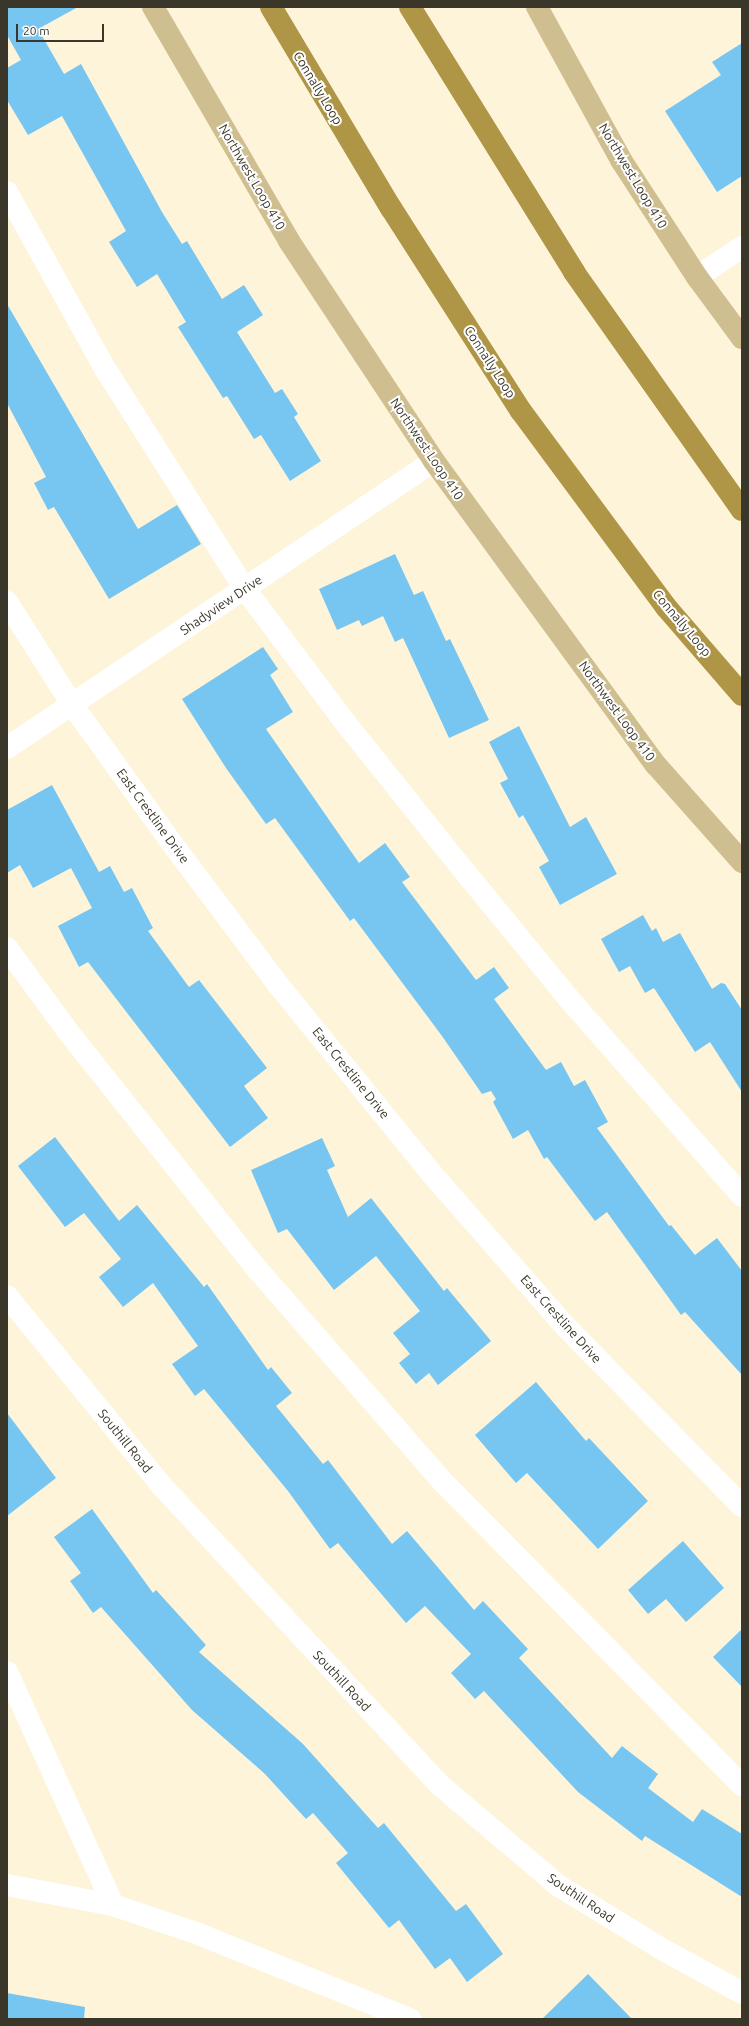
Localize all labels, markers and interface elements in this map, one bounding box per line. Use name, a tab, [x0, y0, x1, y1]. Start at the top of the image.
scale bar	[18, 16, 106, 42]
text: 20 m	[23, 24, 50, 37]
street label: Connally Loop	[290, 49, 346, 127]
street label: Northwest Loop 410	[215, 121, 289, 233]
street label: Northwest Loop 410	[595, 121, 671, 231]
street label: Connally Loop	[461, 323, 519, 401]
street label: Northwest Loop 410	[387, 395, 467, 503]
street label: Shadyview Drive	[177, 572, 265, 638]
street label: Connally Loop	[649, 586, 715, 660]
street label: Northwest Loop 410	[576, 658, 658, 764]
street label: East Crestline Drive	[113, 766, 193, 866]
street label: East Crestline Drive	[309, 1024, 393, 1122]
street label: East Crestline Drive	[517, 1272, 605, 1366]
street label: Southill Road	[95, 1406, 155, 1476]
street label: Southill Road	[310, 1647, 374, 1715]
street label: Southill Road	[545, 1870, 617, 1926]

